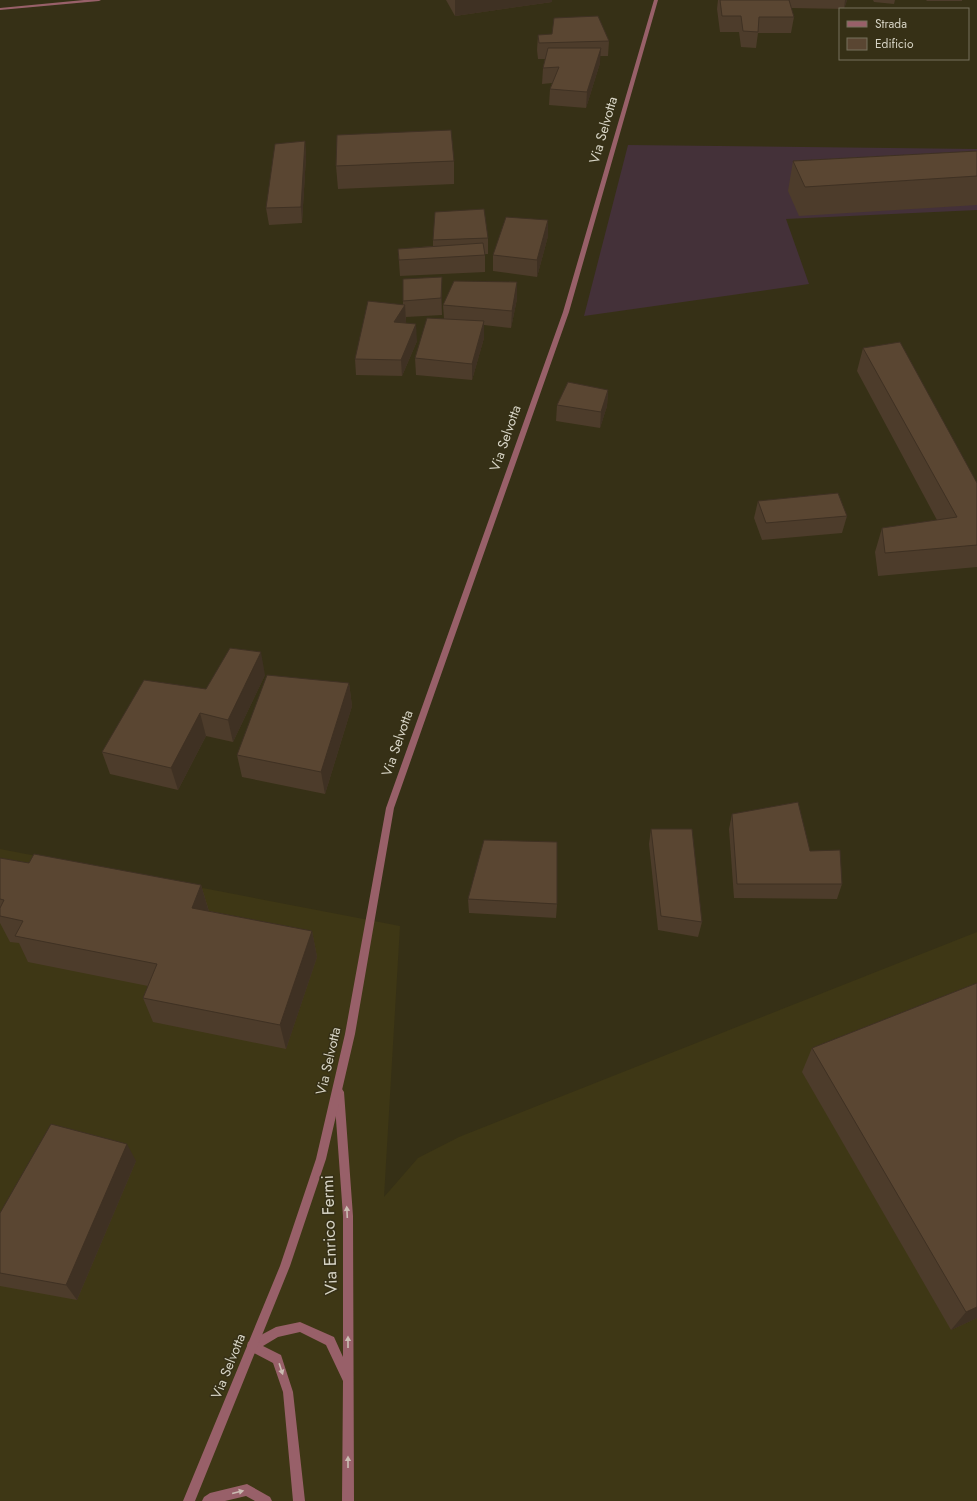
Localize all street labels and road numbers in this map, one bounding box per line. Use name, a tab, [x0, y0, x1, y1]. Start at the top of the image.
street label: Via Selvotta	[584, 94, 622, 166]
street label: Via Selvotta	[484, 402, 526, 474]
street label: Via Selvotta	[376, 707, 418, 779]
street label: Via Selvotta	[310, 1025, 346, 1097]
street label: Via Enrico Fermi	[315, 1175, 343, 1295]
street label: Via Selvotta	[206, 1330, 250, 1402]

